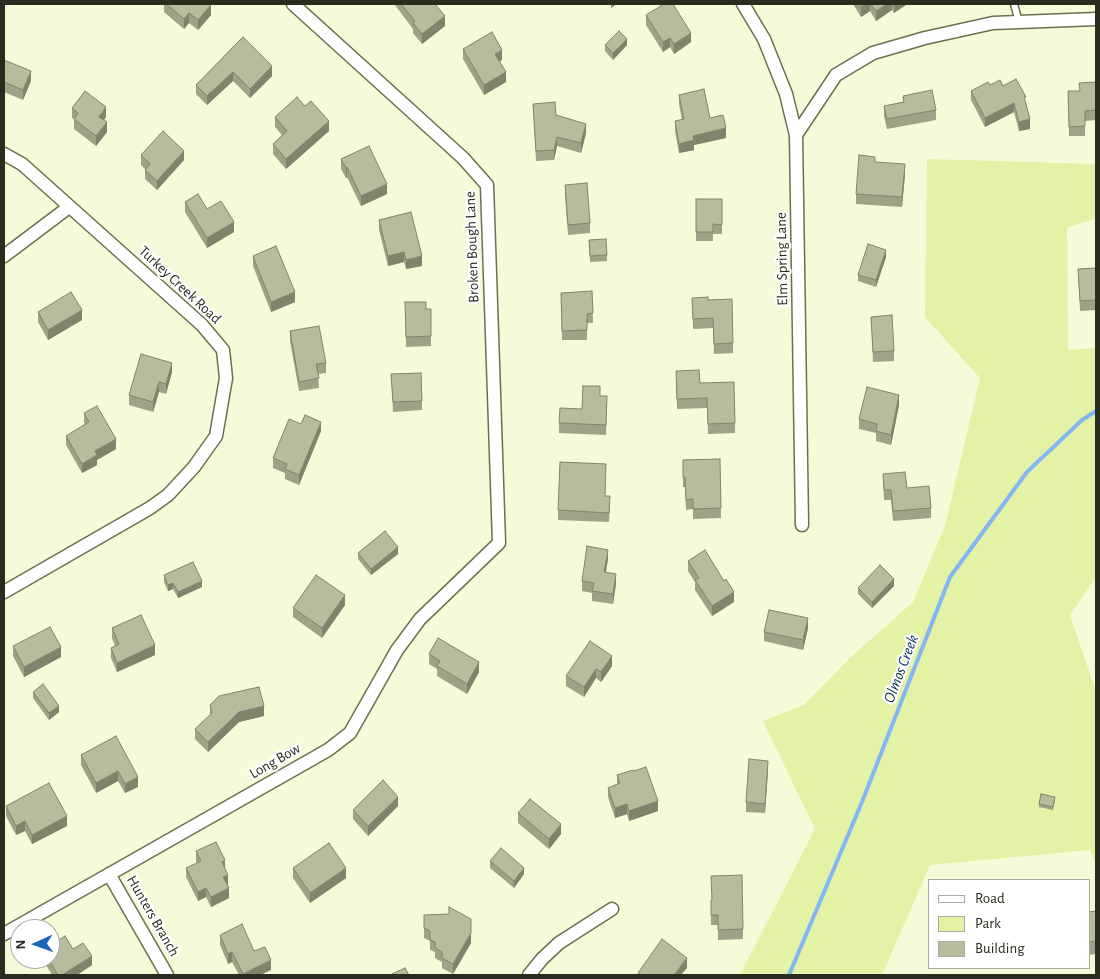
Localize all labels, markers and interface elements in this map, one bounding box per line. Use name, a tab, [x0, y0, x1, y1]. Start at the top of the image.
street label: Broken Bough Lane	[461, 191, 483, 303]
street label: Elm Spring Lane	[772, 212, 792, 306]
street label: Turkey Creek Road	[135, 242, 225, 328]
water label: Olmos Creek	[879, 632, 923, 706]
street label: Long Bow	[246, 739, 304, 783]
street label: Hunters Branch	[123, 872, 183, 960]
legend	[928, 879, 1090, 969]
text: Road	[975, 891, 1005, 906]
text: Park	[975, 916, 1001, 931]
north arrow	[10, 919, 60, 969]
text: N	[14, 939, 28, 950]
text: Building	[975, 941, 1025, 956]

